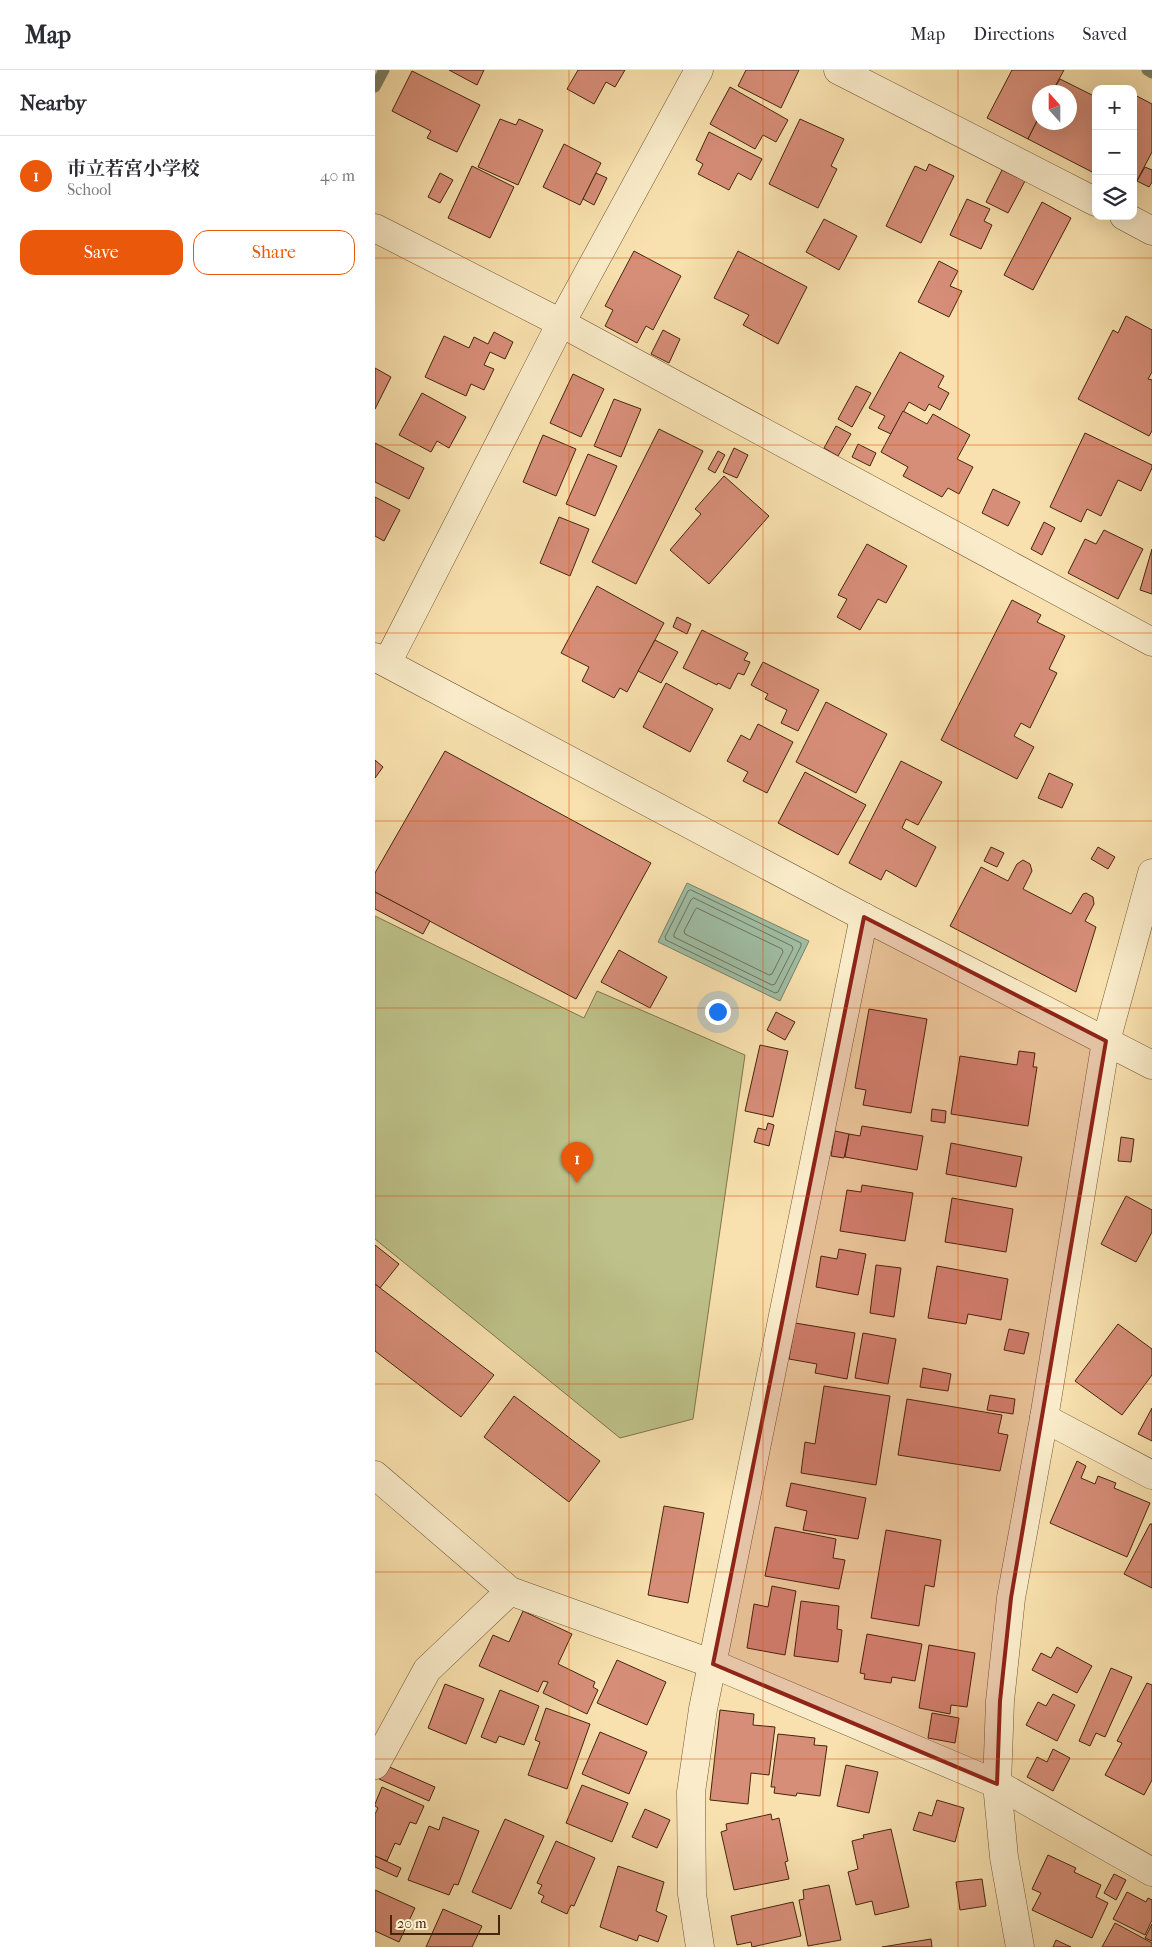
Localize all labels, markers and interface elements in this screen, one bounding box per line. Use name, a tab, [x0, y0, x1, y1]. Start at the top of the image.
text: Map	[25, 21, 71, 49]
text: Map	[911, 24, 945, 45]
text: Directions	[973, 24, 1054, 45]
text: Saved	[1082, 24, 1127, 45]
north arrow	[1032, 85, 1077, 130]
map controls	[1092, 85, 1137, 220]
button: +	[1092, 85, 1137, 130]
text: Nearby	[20, 91, 86, 115]
button: −	[1092, 130, 1137, 175]
text: 市立若宮小学校	[67, 158, 200, 180]
text: 1	[33, 166, 39, 185]
text: 40 m	[320, 166, 355, 185]
button: layers	[1092, 175, 1137, 220]
text: School	[67, 180, 112, 199]
button: Save	[20, 230, 183, 275]
button: Share	[193, 230, 355, 275]
your location	[705, 999, 731, 1025]
pin: 1	[561, 1142, 593, 1183]
scale bar	[390, 1912, 500, 1935]
text: 20 m	[397, 1915, 427, 1932]

